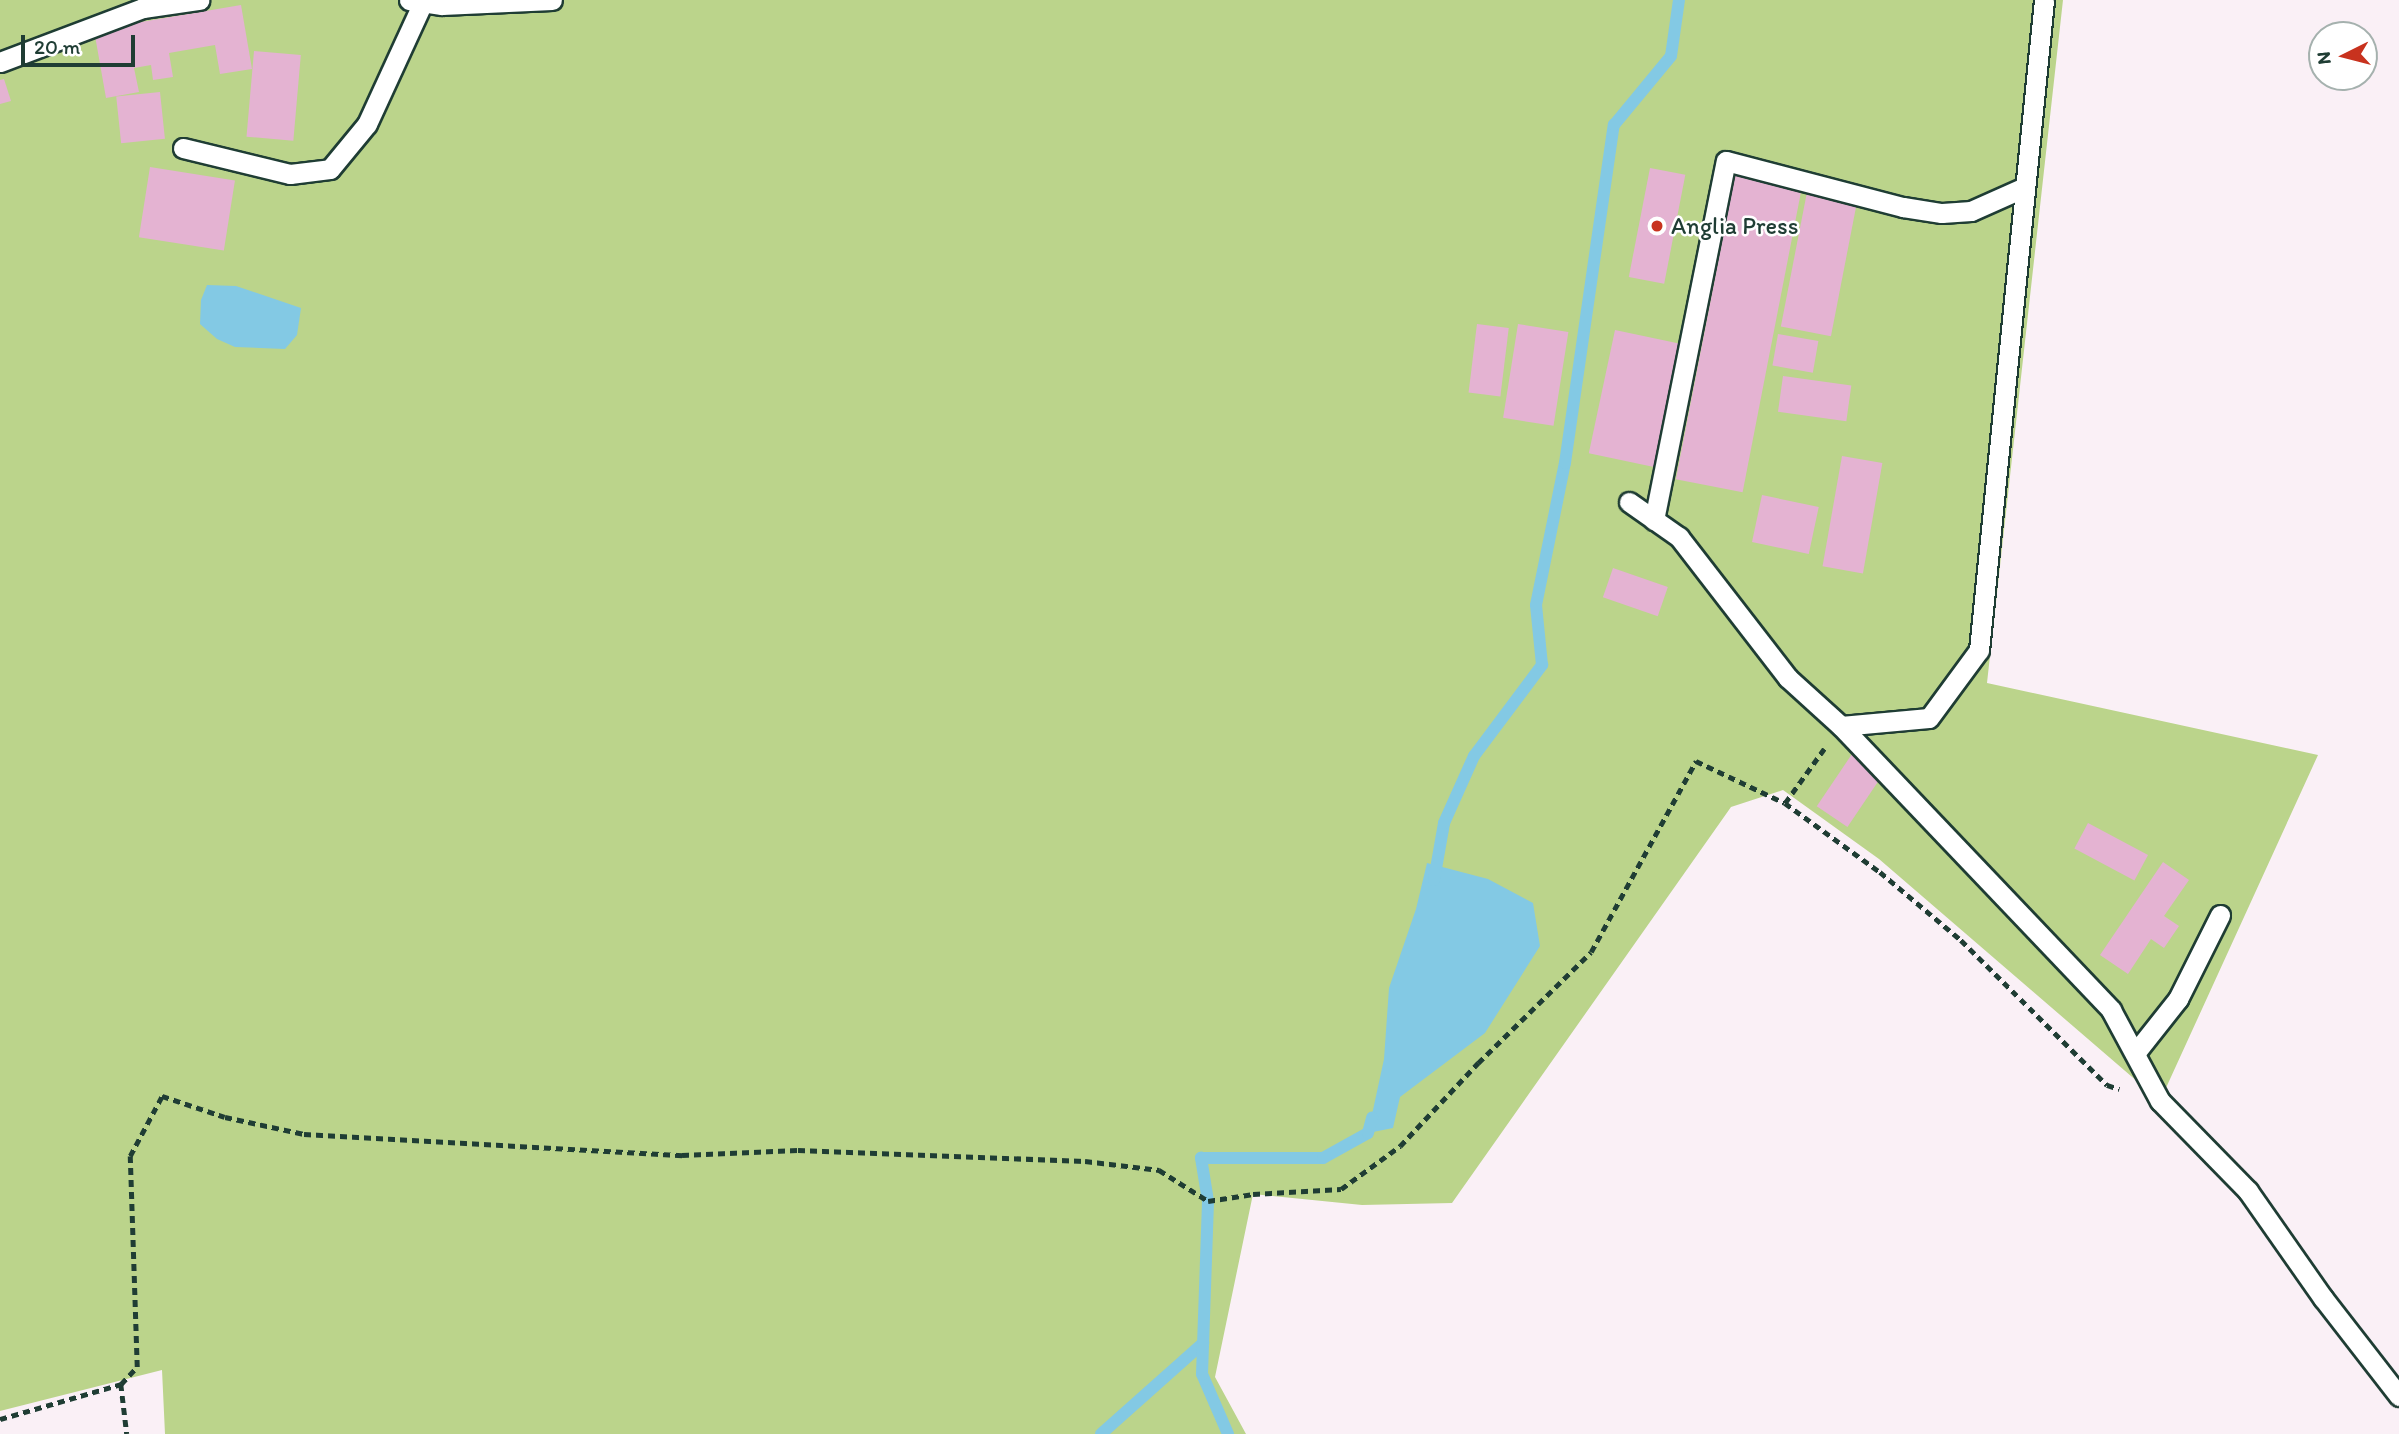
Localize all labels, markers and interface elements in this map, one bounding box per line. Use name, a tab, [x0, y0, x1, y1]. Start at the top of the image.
scale bar	[24, 21, 138, 65]
north arrow	[2308, 21, 2378, 91]
text: 20 m	[34, 34, 80, 59]
text: N	[2312, 50, 2336, 66]
place label: Anglia Press	[1671, 212, 1798, 240]
marker: Anglia Press	[1649, 218, 1665, 234]

